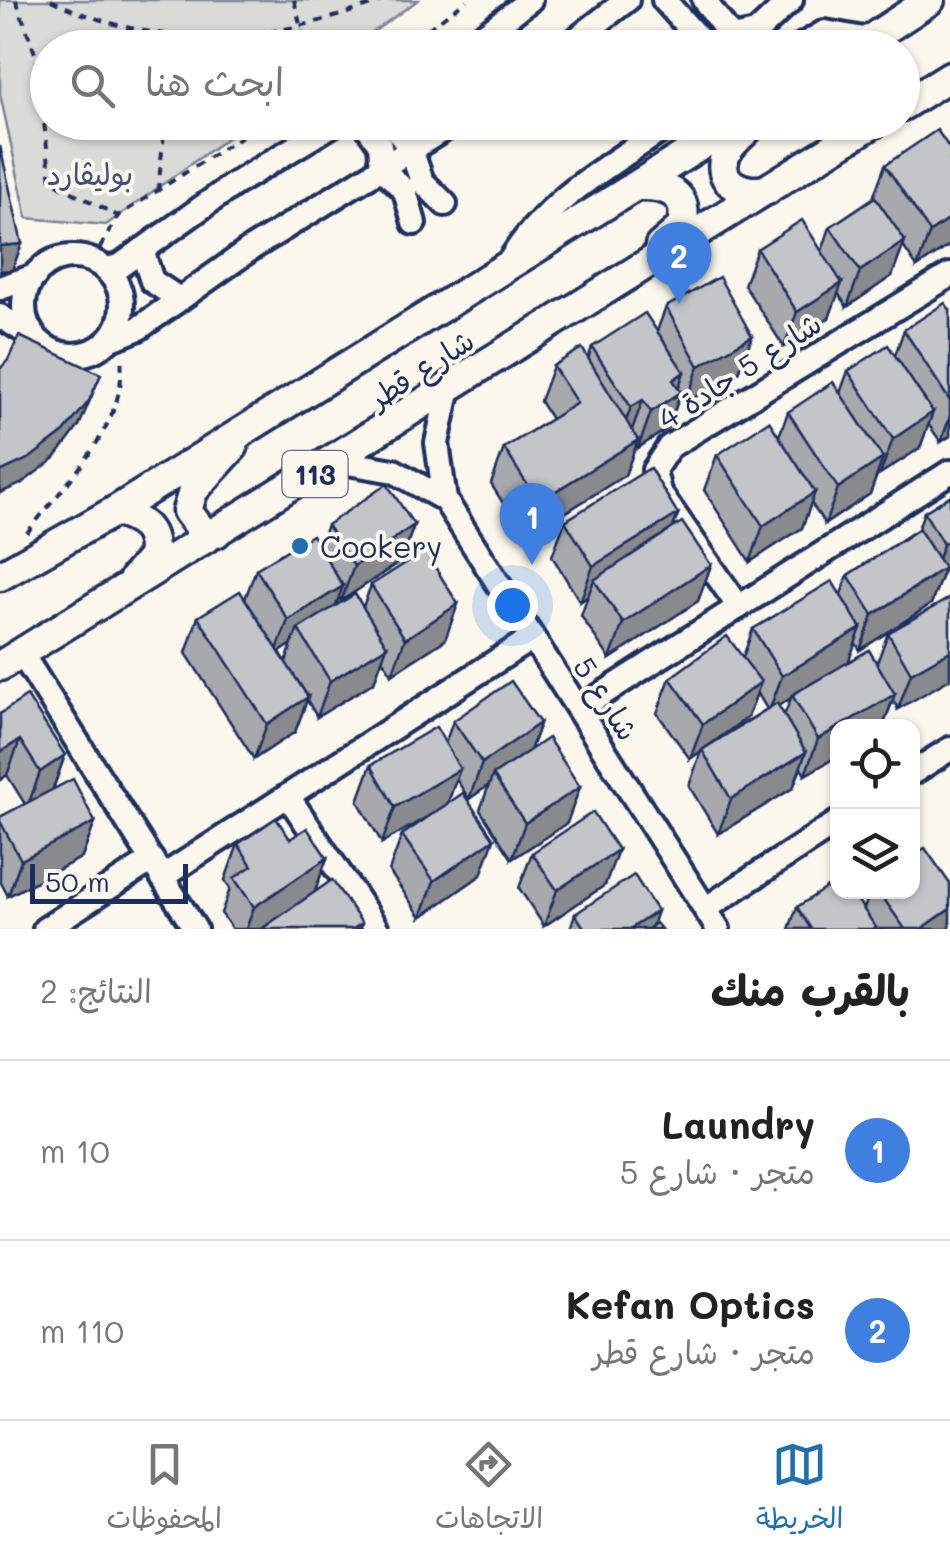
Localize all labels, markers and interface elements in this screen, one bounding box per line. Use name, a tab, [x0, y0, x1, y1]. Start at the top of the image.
search box	[30, 30, 920, 140]
text: ابحث هنا	[145, 56, 284, 106]
icon: search	[65, 58, 120, 113]
park label: بوليڤارد	[47, 153, 133, 193]
pin: 2	[646, 222, 712, 304]
street label: شارع 5 جادة 4	[650, 302, 830, 440]
street label: شارع قطر	[358, 319, 483, 421]
road number: 113	[282, 451, 348, 497]
pin: 1	[500, 482, 564, 565]
place label: Cookery	[320, 526, 442, 566]
marker: Cookery	[289, 535, 311, 557]
your location	[487, 580, 538, 631]
street label: شارع 5	[563, 649, 649, 749]
map controls	[830, 719, 920, 899]
button: locate	[830, 719, 920, 809]
button: layers	[830, 809, 920, 899]
scale bar	[30, 859, 188, 904]
text: 50 m	[45, 863, 110, 899]
text: بالقرب منك	[711, 962, 910, 1017]
text: النتائج: 2	[40, 969, 152, 1011]
text: Laundry	[662, 1099, 815, 1149]
text: 10 m	[40, 1129, 110, 1171]
text: 1	[870, 1129, 885, 1171]
text: متجر · شارع 5	[620, 1150, 815, 1192]
text: Kefan Optics	[566, 1279, 815, 1329]
text: 110 m	[40, 1309, 124, 1351]
text: 2	[869, 1309, 886, 1351]
text: متجر · شارع قطر	[593, 1330, 815, 1372]
tab: المحفوظات	[107, 1437, 222, 1543]
tab: الاتجاهات	[435, 1437, 543, 1543]
tab: الخريطة	[756, 1437, 843, 1543]

